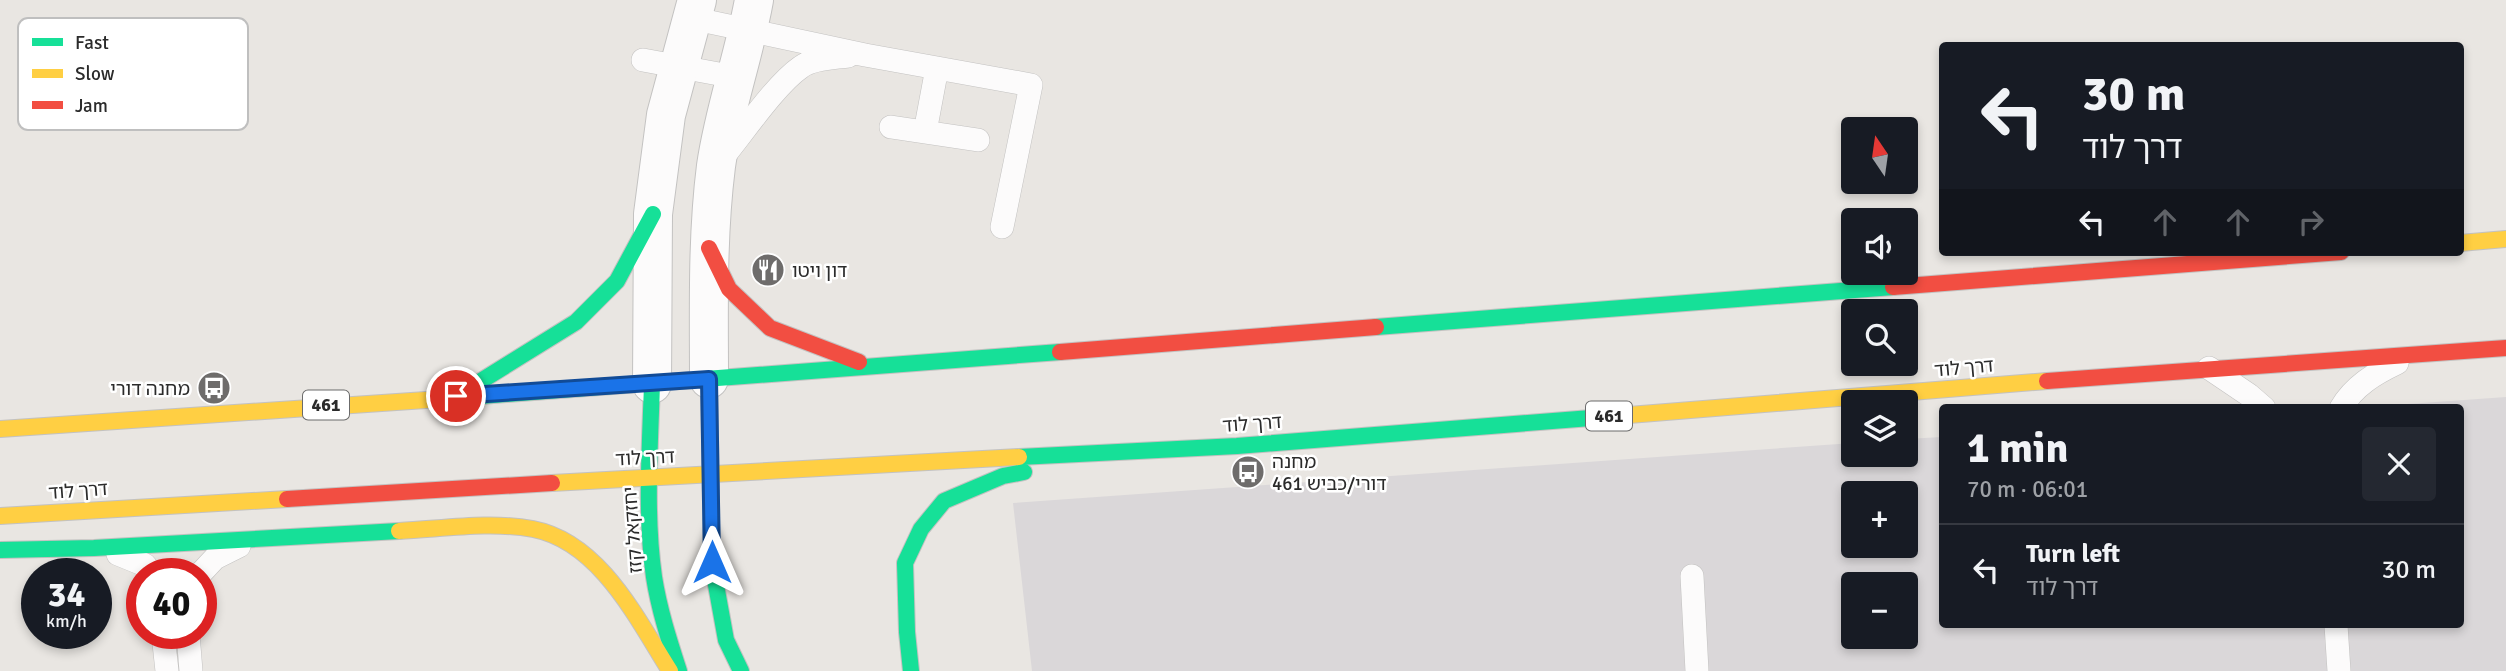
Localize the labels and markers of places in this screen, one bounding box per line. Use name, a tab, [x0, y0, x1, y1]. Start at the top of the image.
restaurant icon: דון ויטו	[749, 251, 787, 289]
place label: דון ויטו	[792, 259, 847, 283]
pin	[426, 366, 486, 426]
bus stop icon: מחנה דורי	[195, 369, 233, 407]
place label: מחנה דורי	[110, 377, 190, 401]
place label: מחנה דורי/כביש 461	[1272, 450, 1386, 496]
bus stop icon: מחנה דורי/כביש 461	[1229, 453, 1267, 491]

